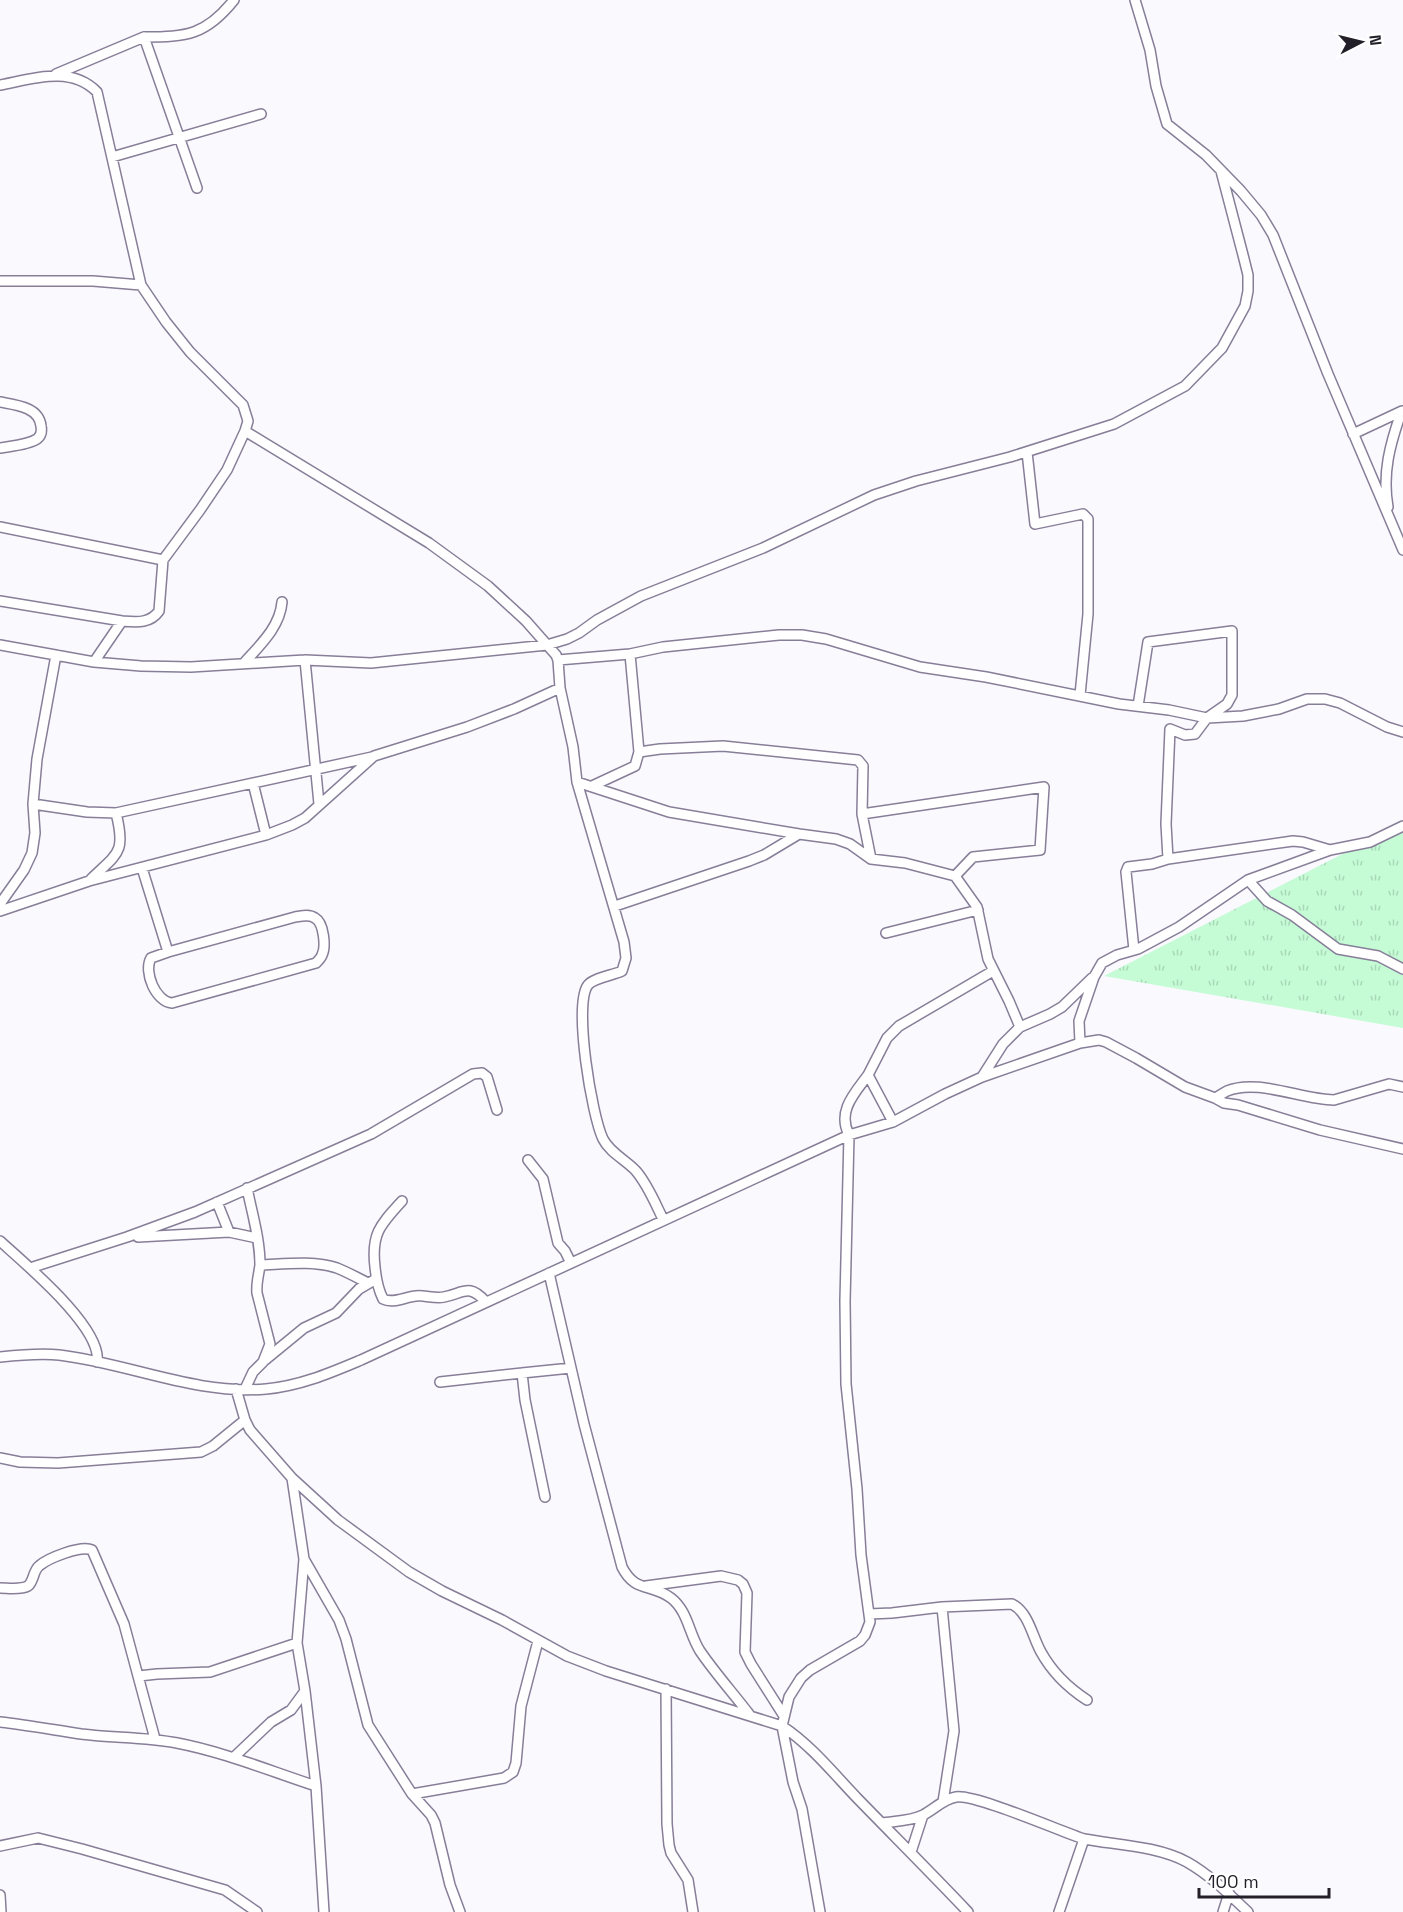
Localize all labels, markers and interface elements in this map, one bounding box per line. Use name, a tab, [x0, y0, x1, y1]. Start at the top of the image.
north arrow	[1331, 12, 1391, 72]
text: N	[1364, 34, 1386, 47]
scale bar	[1199, 1861, 1330, 1899]
text: 100 m	[1208, 1870, 1259, 1893]

